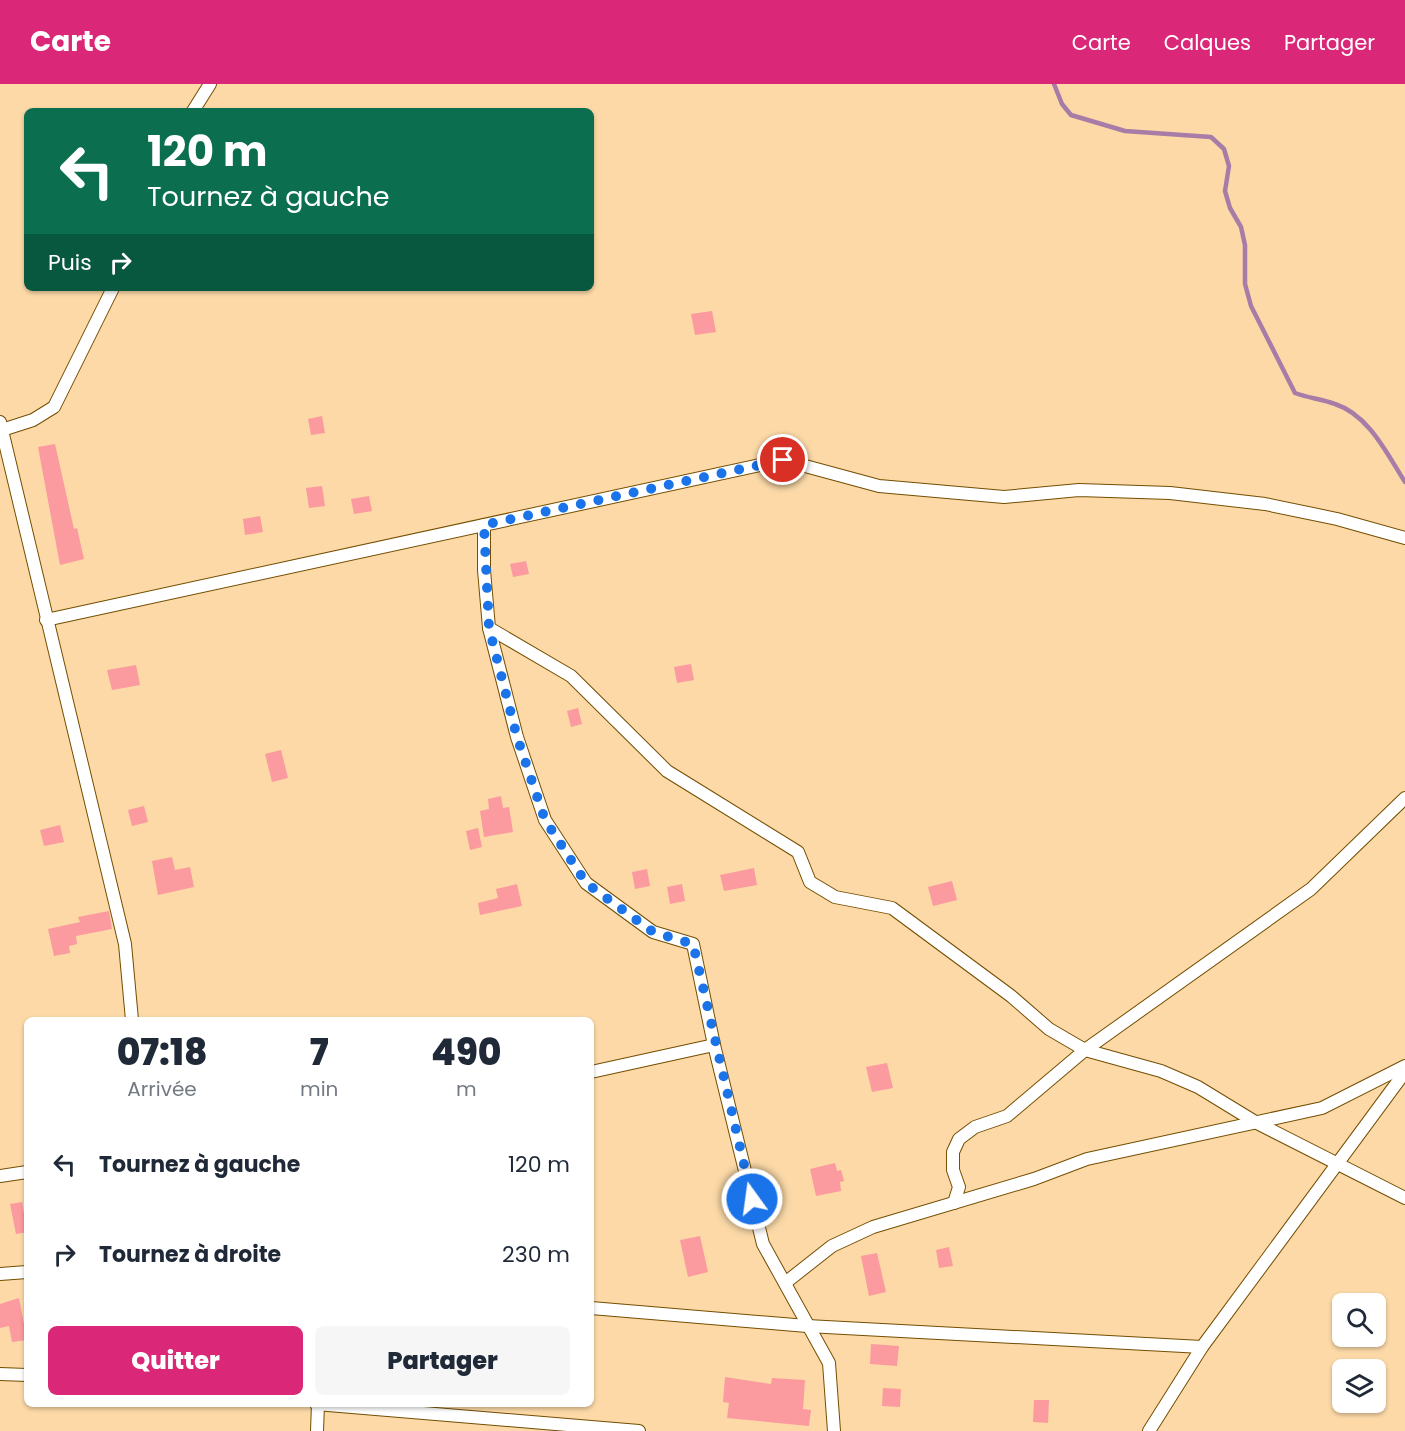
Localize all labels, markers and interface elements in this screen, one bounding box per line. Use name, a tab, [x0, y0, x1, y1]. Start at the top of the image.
text: Carte	[30, 22, 111, 61]
text: Carte	[1072, 28, 1131, 57]
text: Calques	[1164, 28, 1251, 57]
text: Partager	[1284, 28, 1375, 57]
text: 120 m	[147, 122, 268, 181]
icon: left	[48, 132, 126, 210]
text: Tournez à gauche	[147, 178, 389, 215]
icon: right	[104, 246, 137, 279]
text: Puis	[48, 247, 92, 278]
pin	[757, 434, 808, 485]
icon: arrive	[766, 443, 799, 476]
text: 07:18	[117, 1027, 207, 1078]
text: 7	[310, 1027, 329, 1078]
text: 490	[431, 1027, 501, 1078]
text: Arrivée	[127, 1075, 197, 1103]
text: min	[300, 1075, 338, 1103]
text: m	[456, 1075, 476, 1103]
icon: left	[48, 1148, 81, 1181]
text: Tournez à gauche	[99, 1149, 300, 1180]
text: 120 m	[508, 1149, 570, 1180]
position arrow	[720, 1167, 784, 1231]
icon: right	[48, 1238, 81, 1271]
text: Tournez à droite	[99, 1239, 281, 1270]
text: 230 m	[502, 1239, 570, 1270]
map controls	[1332, 1293, 1386, 1413]
button: search	[1332, 1293, 1386, 1347]
button: Quitter	[48, 1326, 303, 1395]
button: Partager	[315, 1326, 570, 1395]
button: layers	[1332, 1359, 1386, 1413]

